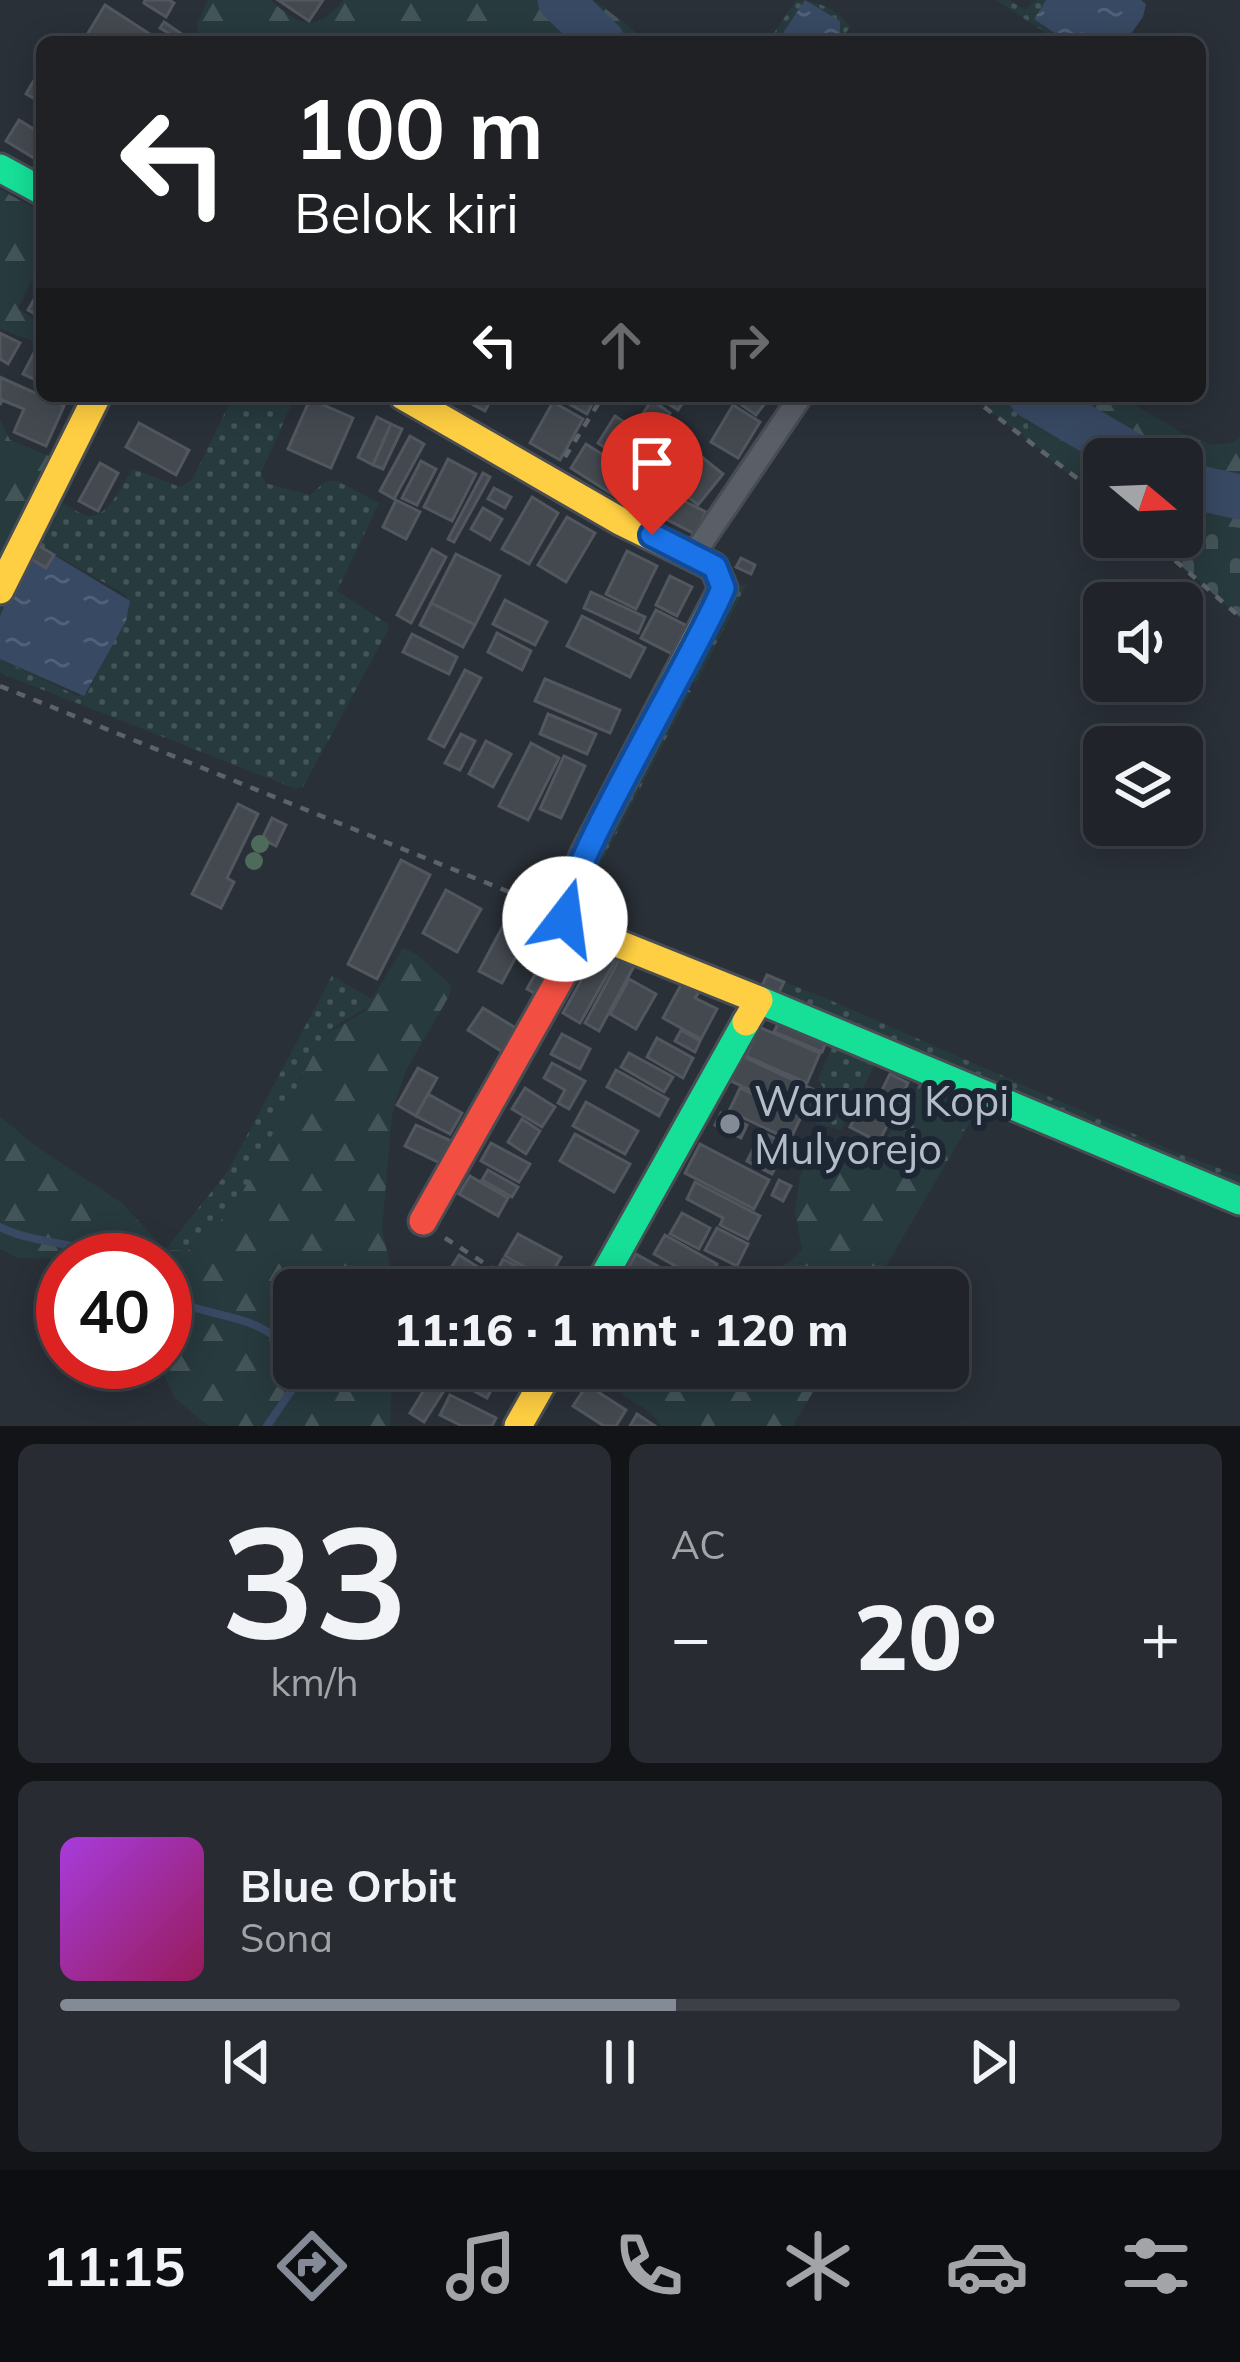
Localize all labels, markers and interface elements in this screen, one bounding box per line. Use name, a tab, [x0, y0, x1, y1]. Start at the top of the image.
text: 100 m	[294, 75, 544, 180]
icon: left	[96, 84, 252, 240]
text: Belok kiri	[294, 179, 519, 247]
icon: left	[462, 312, 528, 378]
icon: ahead	[588, 312, 654, 378]
icon: right	[714, 312, 780, 378]
pin	[601, 412, 703, 535]
icon: arrive	[619, 430, 685, 496]
north arrow	[1083, 438, 1203, 558]
map controls	[1083, 438, 1203, 846]
button: sound	[1083, 582, 1203, 702]
button: layers	[1083, 726, 1203, 846]
position arrow	[502, 856, 628, 982]
place label: Warung Kopi Mulyorejo	[754, 1074, 1009, 1175]
marker: Warung Kopi Mulyorejo	[717, 1111, 743, 1137]
speed limit sign: 40	[36, 1233, 192, 1389]
text: 11:16 · 1 mnt · 120 m	[394, 1301, 848, 1357]
text: 33	[221, 1481, 408, 1677]
text: AC	[671, 1520, 726, 1569]
text: 20°	[854, 1580, 997, 1693]
text: −	[671, 1595, 711, 1678]
text: +	[1140, 1595, 1180, 1678]
text: km/h	[270, 1657, 359, 1706]
text: Blue Orbit	[240, 1857, 456, 1913]
text: Sona	[240, 1913, 333, 1962]
icon: previous	[214, 2029, 280, 2095]
icon: pause	[587, 2029, 653, 2095]
icon: next	[960, 2029, 1026, 2095]
icon: directions	[270, 2224, 354, 2308]
icon: music	[439, 2224, 523, 2308]
icon: phone	[607, 2224, 691, 2308]
icon: climate	[776, 2224, 860, 2308]
icon: car	[945, 2224, 1029, 2308]
icon: filters	[1114, 2224, 1198, 2308]
text: 11:15	[42, 2232, 185, 2300]

